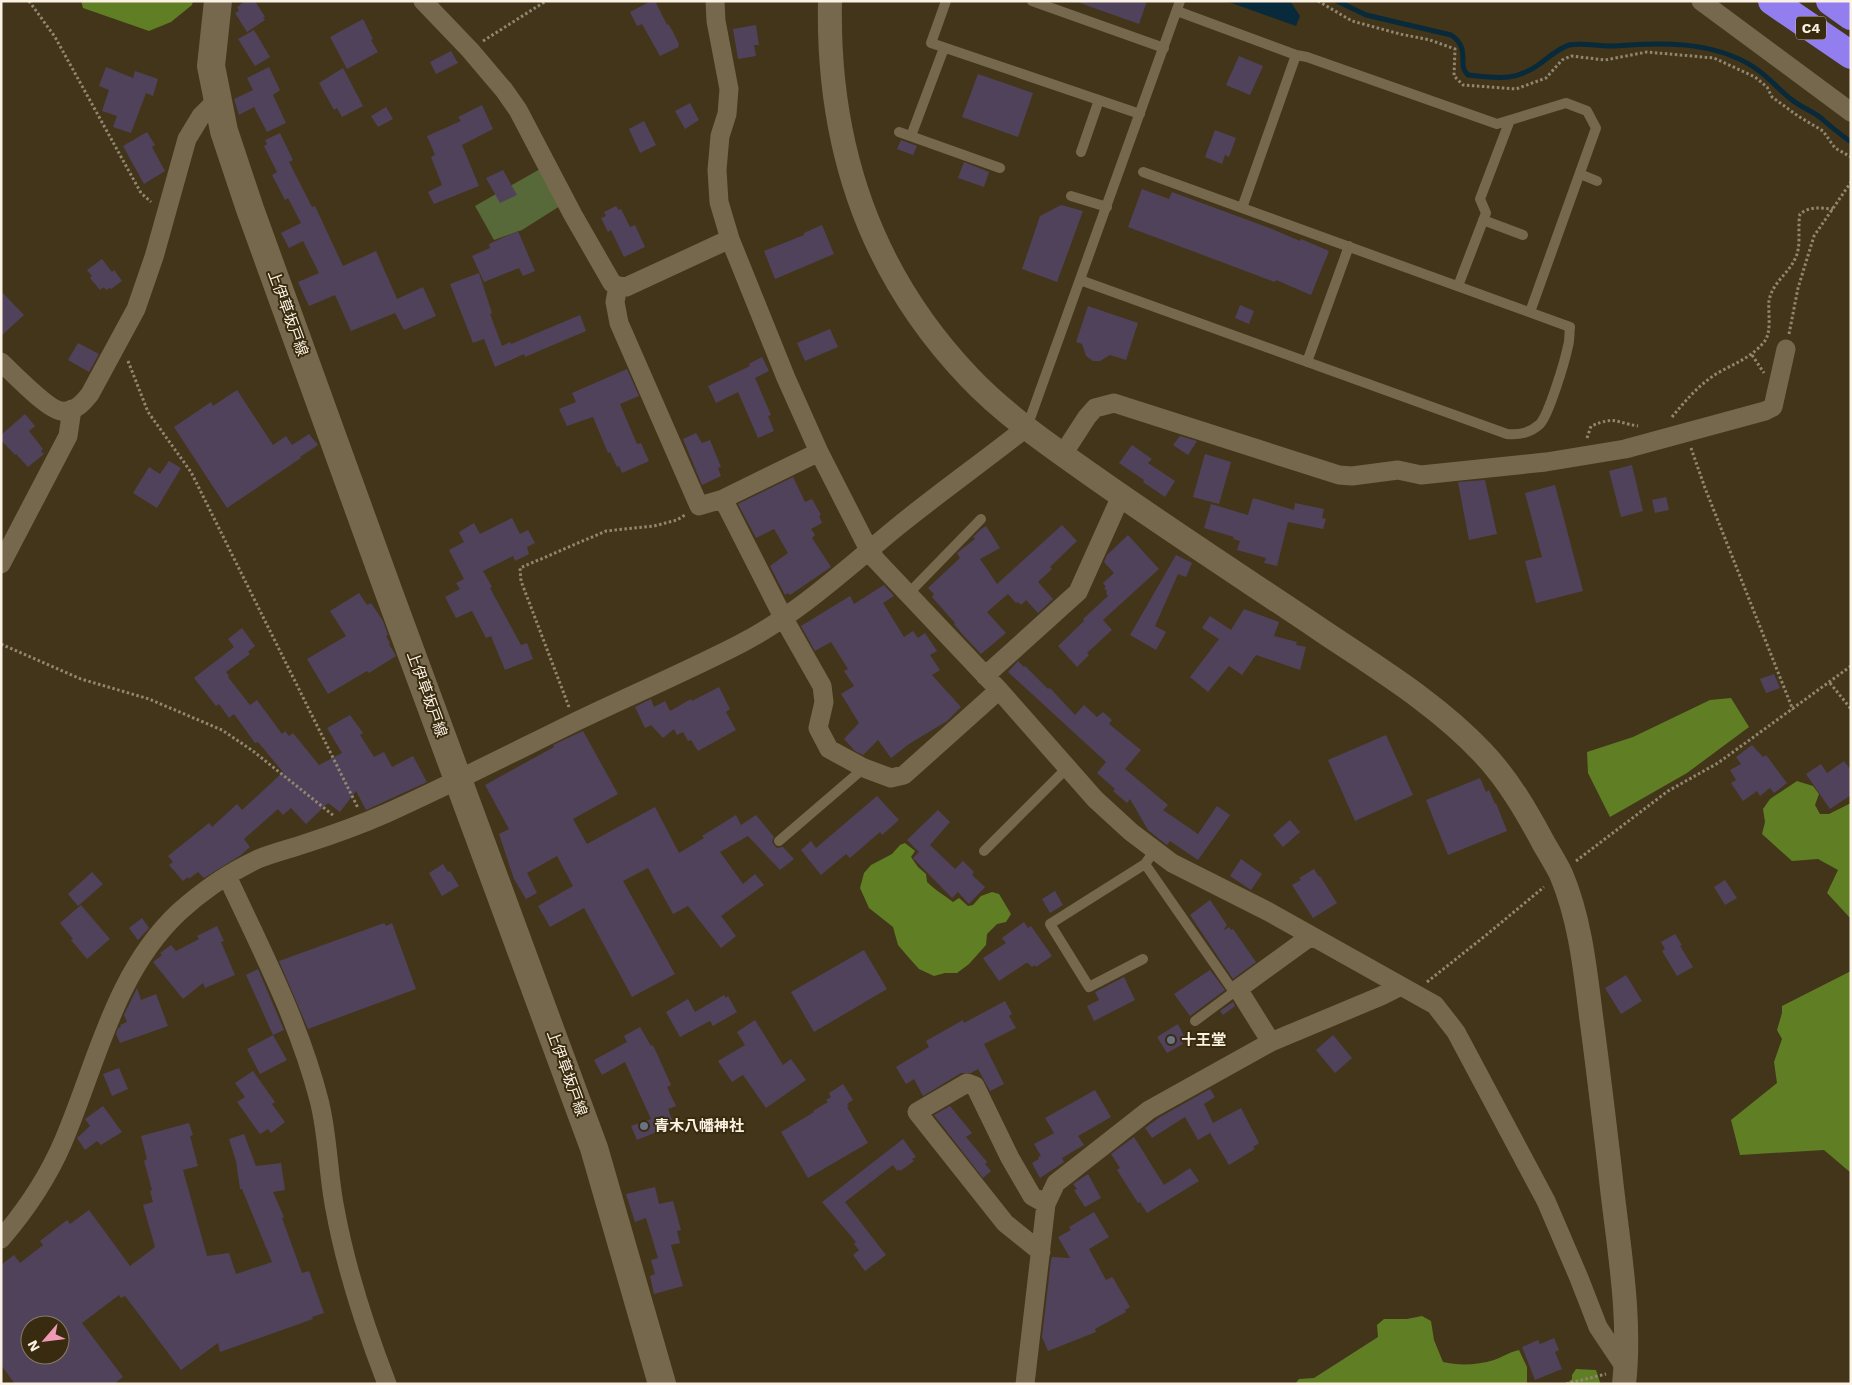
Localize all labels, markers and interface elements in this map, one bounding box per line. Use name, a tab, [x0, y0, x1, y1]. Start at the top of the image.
road number: C4	[1796, 16, 1826, 40]
street label: 上伊草坂戸線	[264, 268, 312, 358]
street label: 上伊草坂戸線	[403, 649, 451, 739]
street label: 上伊草坂戸線	[543, 1028, 591, 1118]
place label: 十王堂	[1181, 1031, 1226, 1049]
marker: 十王堂	[1165, 1034, 1177, 1046]
place label: 青木八幡神社	[654, 1117, 744, 1135]
marker: 青木八幡神社	[638, 1120, 650, 1132]
north arrow	[20, 1315, 70, 1365]
text: N	[24, 1338, 43, 1354]

